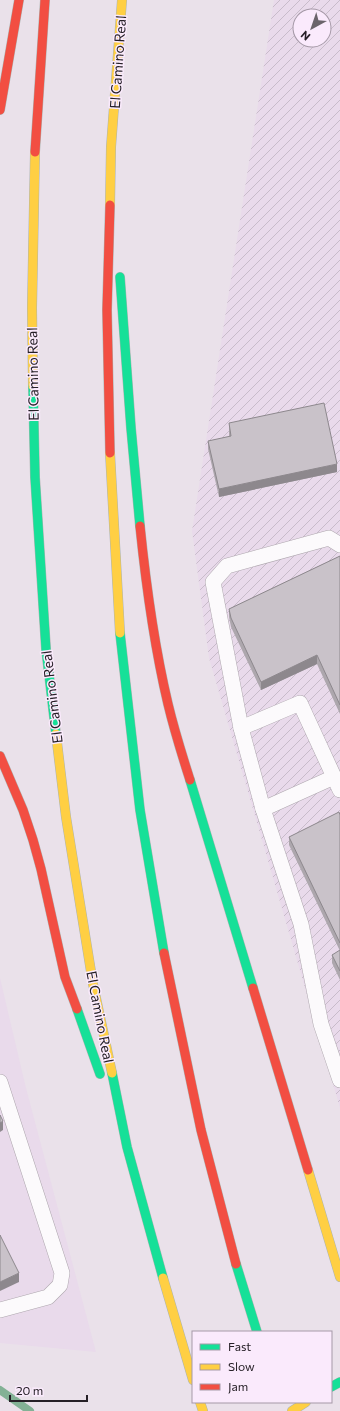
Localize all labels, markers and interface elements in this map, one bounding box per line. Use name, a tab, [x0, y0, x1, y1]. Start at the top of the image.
north arrow	[292, 8, 332, 48]
street label: El Camino Real	[106, 15, 129, 109]
text: N	[298, 28, 313, 44]
street label: El Camino Real	[23, 327, 42, 421]
street label: El Camino Real	[37, 650, 66, 745]
street label: El Camino Real	[83, 969, 118, 1064]
legend	[192, 1331, 332, 1403]
text: Fast	[228, 1339, 251, 1353]
text: Slow	[228, 1359, 255, 1373]
scale bar	[10, 1377, 87, 1403]
text: Jam	[228, 1379, 248, 1394]
text: 20 m	[16, 1383, 43, 1397]

